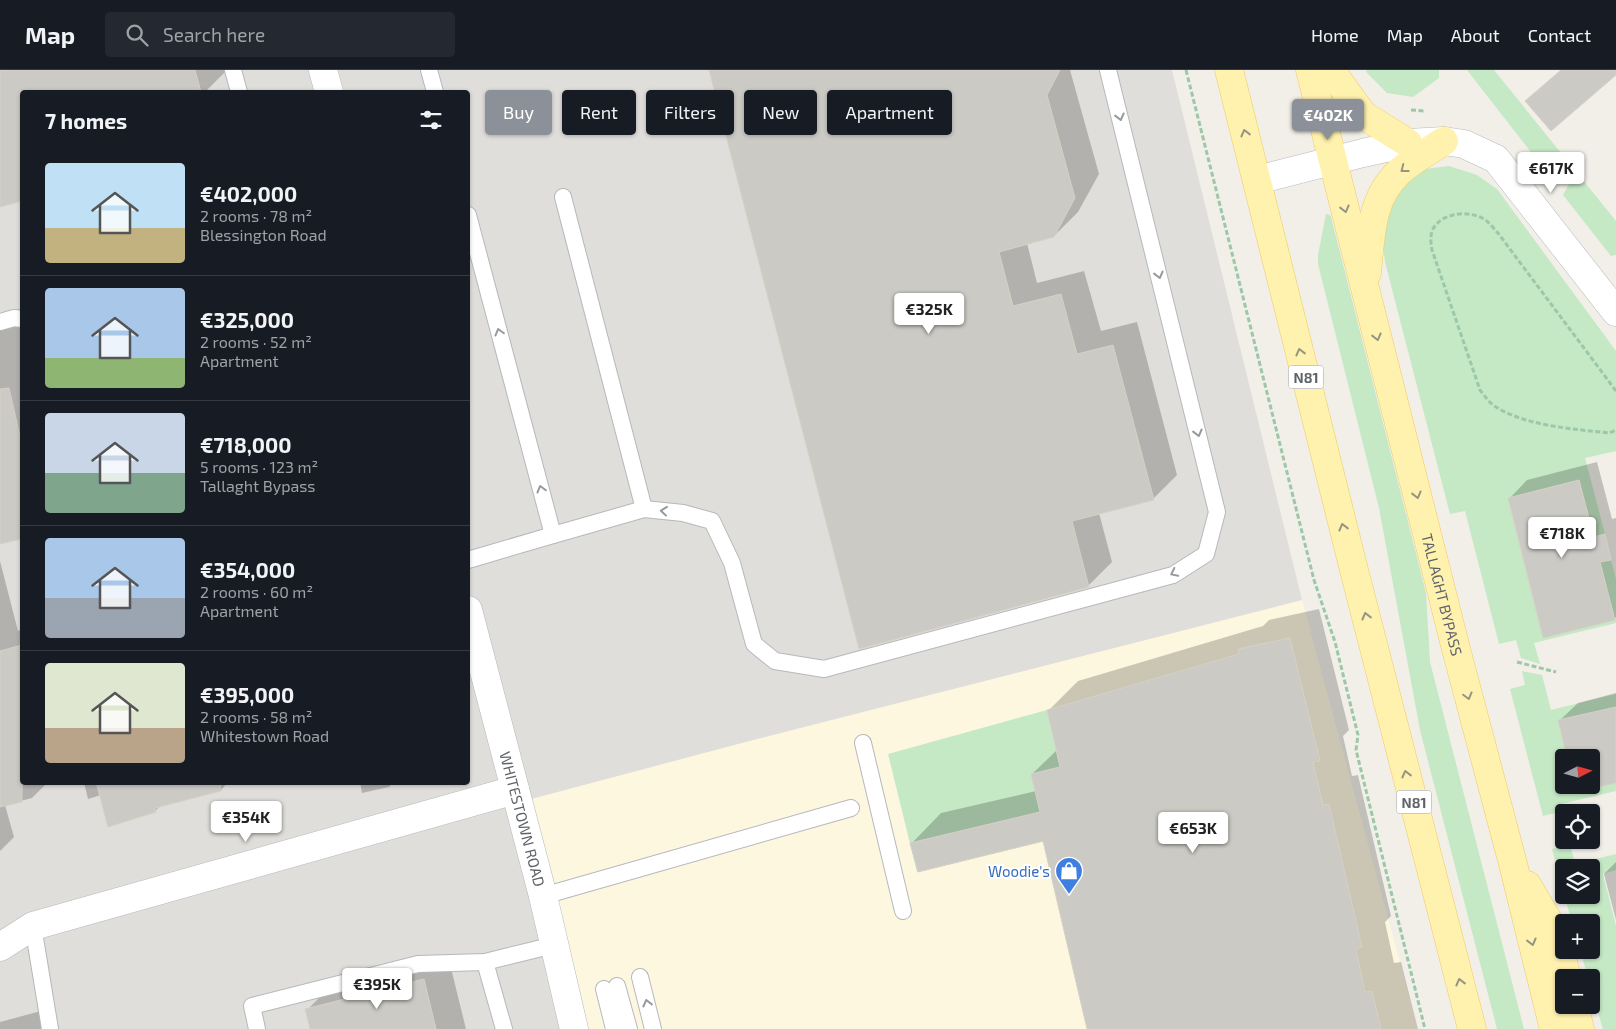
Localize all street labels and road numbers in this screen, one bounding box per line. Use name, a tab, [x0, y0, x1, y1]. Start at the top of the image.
road number: N81	[1288, 366, 1324, 388]
street label: TALLAGHT BYPASS	[1418, 532, 1466, 658]
street label: WHITESTOWN ROAD	[496, 749, 549, 888]
road number: N81	[1396, 790, 1432, 814]

